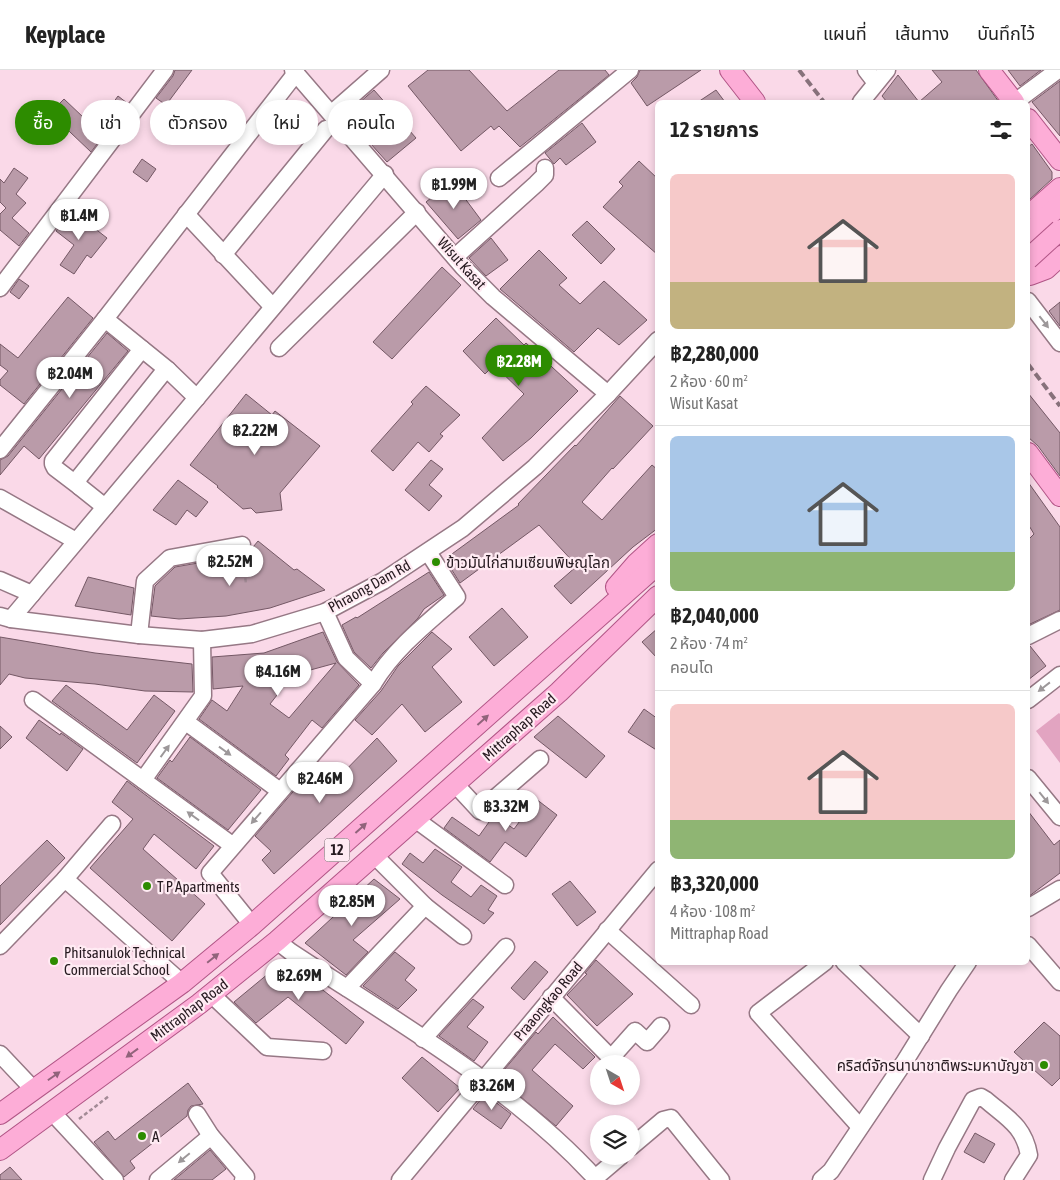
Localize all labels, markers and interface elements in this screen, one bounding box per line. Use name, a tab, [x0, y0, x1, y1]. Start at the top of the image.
text: Keyplace	[25, 21, 106, 48]
text: แผนที่	[823, 23, 867, 44]
text: เส้นทาง	[895, 23, 949, 44]
text: บันทึกไว้	[977, 23, 1035, 44]
chip: ซื้อ	[15, 100, 71, 145]
chip: เช่า	[81, 100, 140, 145]
chip: ตัวกรอง	[150, 100, 246, 145]
chip: ใหม่	[256, 100, 318, 145]
chip: คอนโด	[328, 100, 413, 145]
icon: filters	[987, 116, 1015, 144]
text: 12 รายการ	[670, 117, 759, 141]
pin: ฿1.99M	[413, 168, 495, 210]
text: ฿1.99M	[431, 175, 477, 193]
pin: ฿1.4M	[44, 198, 114, 241]
text: ฿1.4M	[60, 206, 98, 224]
icon: home	[798, 206, 888, 296]
street label: Wisut Kasat	[434, 234, 490, 292]
one-way arrow	[1038, 315, 1049, 328]
text: ฿2,280,000	[670, 341, 759, 365]
pin: ฿2.28M	[478, 344, 560, 387]
text: ฿2.28M	[496, 352, 542, 370]
pin: ฿2.04M	[29, 356, 111, 399]
text: ฿2.04M	[47, 364, 93, 382]
text: 2 ห้อง · 60 m²	[670, 372, 748, 390]
text: Wisut Kasat	[670, 394, 738, 412]
pin: ฿2.22M	[214, 414, 296, 456]
text: ฿2.22M	[232, 421, 278, 439]
icon: home	[798, 469, 888, 559]
pin: ฿2.52M	[189, 544, 271, 587]
text: ฿2.52M	[207, 552, 253, 570]
place label: ข้าวมันไก่สามเซียนพิษณุโลก	[446, 554, 610, 572]
street label: Phraong Dam Rd	[325, 556, 413, 616]
marker: ข้าวมันไก่สามเซียนพิษณุโลก	[430, 556, 442, 568]
text: ฿2,040,000	[670, 603, 759, 627]
text: 2 ห้อง · 74 m²	[670, 634, 748, 652]
pin: ฿4.16M	[237, 654, 319, 697]
text: คอนโด	[670, 658, 713, 676]
text: ฿4.16M	[255, 662, 301, 680]
one-way arrow	[1038, 682, 1051, 693]
street label: Mittraphap Road	[479, 690, 559, 764]
one-way arrow	[476, 714, 488, 726]
icon: home	[798, 737, 888, 827]
one-way arrow	[159, 745, 170, 758]
one-way arrow	[218, 746, 232, 756]
pin: ฿2.46M	[279, 762, 361, 804]
text: ฿2.46M	[297, 769, 343, 787]
pin: ฿3.32M	[465, 790, 547, 832]
one-way arrow	[1038, 791, 1049, 804]
text: ฿3.32M	[483, 797, 529, 815]
one-way arrow	[187, 811, 200, 822]
one-way arrow	[250, 812, 262, 824]
one-way arrow	[355, 822, 367, 834]
road number: 12	[324, 838, 350, 862]
text: ฿3,320,000	[670, 871, 759, 895]
place label: T P Apartments	[157, 878, 240, 895]
marker: T P Apartments	[141, 880, 153, 892]
pin: ฿2.85M	[311, 884, 393, 927]
text: ฿2.85M	[329, 892, 375, 910]
text: 4 ห้อง · 108 m²	[670, 902, 755, 920]
text: Mittraphap Road	[670, 924, 769, 942]
place label: Phitsanulok Technical Commercial School	[64, 944, 185, 978]
one-way arrow	[206, 952, 219, 963]
marker: Phitsanulok Technical Commercial School	[48, 955, 60, 967]
pin: ฿2.69M	[258, 958, 340, 1001]
street label: Praaongkao Road	[510, 958, 586, 1044]
text: ฿2.69M	[276, 966, 322, 984]
street label: Mittraphap Road	[147, 975, 231, 1045]
one-way arrow	[126, 1047, 139, 1058]
north arrow	[590, 1055, 640, 1105]
map controls	[590, 1055, 640, 1165]
place label: คริสต์จักรนานาชาติพระมหาบัญชา	[837, 1057, 1034, 1074]
marker: คริสต์จักรนานาชาติพระมหาบัญชา	[1038, 1059, 1050, 1071]
pin: ฿3.26M	[451, 1068, 533, 1111]
one-way arrow	[47, 1071, 61, 1081]
text: ฿3.26M	[469, 1076, 515, 1094]
button: layers	[590, 1115, 640, 1165]
place label: A	[152, 1128, 160, 1145]
marker: A	[136, 1130, 148, 1142]
one-way arrow	[178, 1152, 191, 1163]

